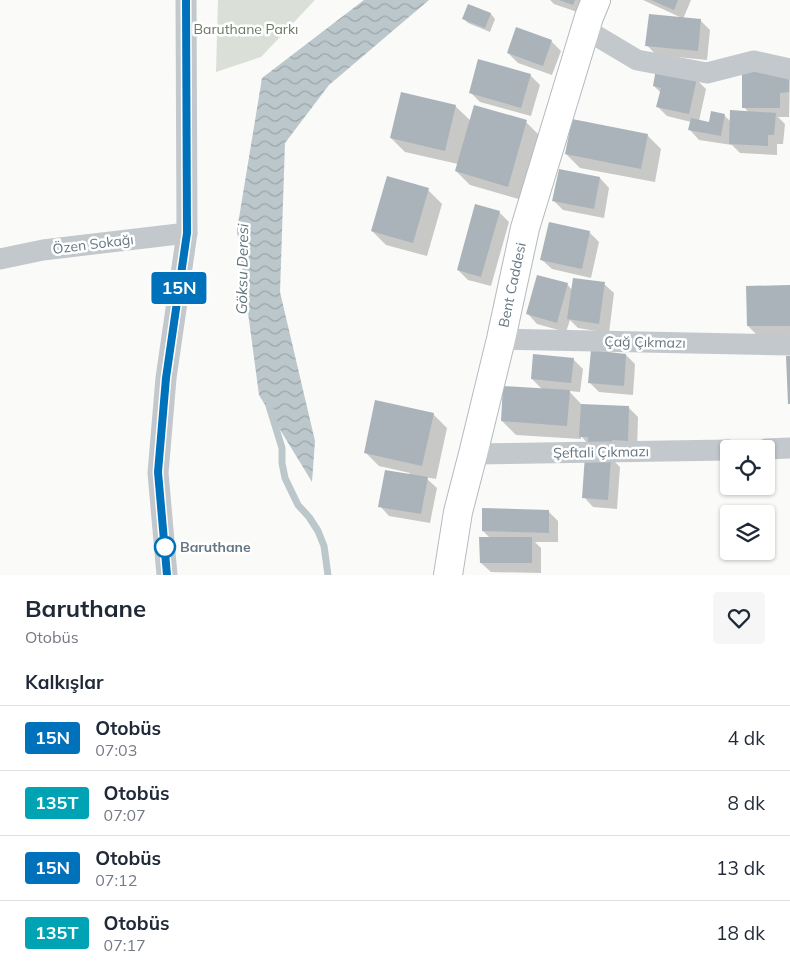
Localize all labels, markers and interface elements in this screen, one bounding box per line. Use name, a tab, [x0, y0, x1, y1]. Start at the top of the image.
park label: Baruthane Parkı	[194, 20, 298, 38]
water label: Göksu Deresi	[232, 223, 252, 315]
street label: Özen Sokağı	[51, 230, 135, 258]
street label: Bent Caddesi	[494, 241, 530, 329]
line badge: 15N	[150, 272, 208, 304]
text: 15N	[161, 276, 197, 299]
street label: Çağ Çıkmazı	[604, 332, 686, 352]
map controls	[720, 440, 775, 560]
button: locate	[720, 440, 775, 495]
street label: Şeftali Çıkmazı	[553, 442, 649, 462]
button: layers	[720, 505, 775, 560]
marker: Baruthane	[154, 536, 176, 558]
place label: Baruthane	[180, 538, 251, 556]
button: heart	[713, 592, 765, 644]
text: Baruthane	[25, 593, 146, 623]
text: Otobüs	[25, 627, 79, 647]
text: Kalkışlar	[25, 670, 104, 694]
text: Otobüs	[95, 716, 161, 740]
text: 15N	[35, 726, 70, 749]
text: 4 dk	[727, 726, 765, 750]
text: 07:03	[95, 740, 137, 760]
text: Otobüs	[104, 781, 169, 805]
text: 135T	[35, 791, 79, 814]
text: 8 dk	[727, 791, 765, 815]
text: 07:07	[104, 805, 146, 825]
text: Otobüs	[95, 846, 161, 870]
text: 15N	[35, 856, 70, 879]
text: 13 dk	[716, 856, 765, 880]
text: 07:12	[95, 870, 137, 890]
text: Otobüs	[104, 911, 169, 935]
text: 135T	[35, 921, 79, 944]
text: 18 dk	[716, 921, 765, 945]
text: 07:17	[104, 935, 146, 955]

